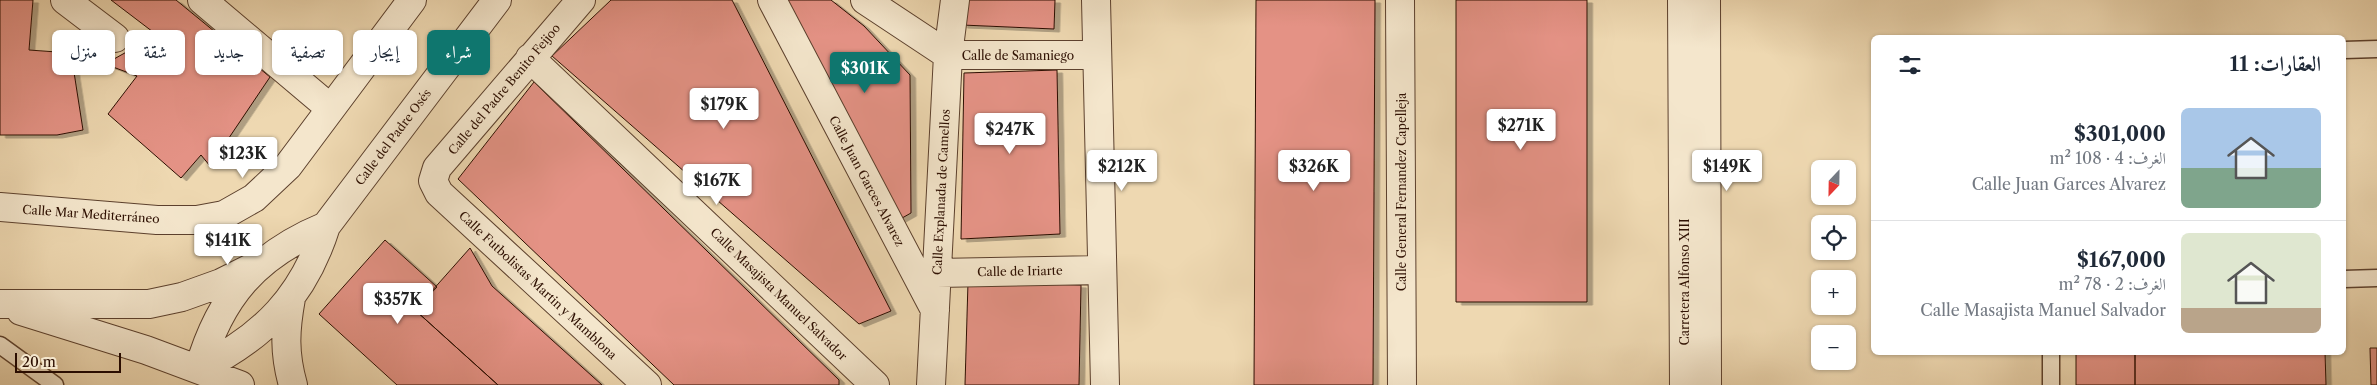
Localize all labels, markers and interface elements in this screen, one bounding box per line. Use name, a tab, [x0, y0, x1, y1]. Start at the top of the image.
street label: Calle del Padre Benito Feijoo	[445, 20, 563, 158]
chip: منزل	[52, 30, 115, 75]
chip: شقة	[125, 30, 185, 75]
chip: جديد	[195, 30, 262, 75]
chip: تصفية	[272, 30, 343, 75]
chip: إيجار	[353, 30, 417, 75]
chip: شراء	[427, 30, 490, 75]
street label: Calle de Samaniego	[962, 48, 1074, 63]
icon: filters	[1896, 51, 1924, 79]
text: العقارات: 11	[2230, 51, 2321, 76]
pin: $301K	[830, 52, 900, 94]
text: $301K	[841, 58, 889, 78]
street label: Calle del Padre Osés	[352, 86, 434, 188]
pin: $179K	[689, 88, 759, 130]
street label: Calle General Fernandez Capelleja	[1394, 92, 1409, 291]
text: $179K	[701, 94, 747, 114]
pin: $271K	[1486, 108, 1556, 151]
street label: Calle Explanada de Camellos	[929, 109, 953, 275]
pin: $247K	[975, 112, 1045, 155]
street label: Calle Juan Garces Alvarez	[826, 113, 908, 249]
text: $271K	[1498, 115, 1544, 135]
text: $247K	[986, 119, 1035, 139]
text: $301,000	[2074, 121, 2166, 146]
icon: home	[2221, 128, 2281, 188]
pin: $123K	[208, 136, 278, 179]
text: $123K	[219, 143, 267, 163]
text: الغرف: 4 · 108 m²	[2050, 148, 2166, 168]
pin: $212K	[1087, 150, 1157, 192]
pin: $326K	[1279, 150, 1349, 192]
pin: $149K	[1692, 150, 1762, 192]
text: $212K	[1098, 156, 1146, 176]
text: $326K	[1289, 156, 1339, 176]
text: $149K	[1703, 156, 1751, 176]
north arrow	[1811, 160, 1856, 205]
map controls	[1811, 160, 1856, 370]
pin: $167K	[682, 164, 752, 206]
text: $167K	[694, 170, 740, 190]
text: Calle Juan Garces Alvarez	[1972, 174, 2166, 194]
street label: Calle Mar Mediterráneo	[22, 202, 160, 226]
street label: Calle Futbolistas Martin y Mamblona	[456, 208, 621, 363]
button: locate	[1811, 215, 1856, 260]
street label: Carretera Alfonso XIII	[1677, 218, 1692, 346]
pin: $141K	[193, 224, 263, 266]
street label: Calle Masajista Manuel Salvador	[708, 225, 850, 363]
text: $141K	[205, 230, 251, 250]
text: $167,000	[2077, 247, 2166, 272]
icon: home	[2221, 253, 2281, 313]
street label: Calle de Iriarte	[977, 263, 1063, 279]
button: +	[1811, 270, 1856, 315]
text: الغرف: 2 · 78 m²	[2059, 274, 2166, 294]
pin: $357K	[363, 282, 433, 325]
text: $357K	[374, 289, 422, 309]
text: Calle Masajista Manuel Salvador	[1920, 300, 2166, 320]
button: −	[1811, 325, 1856, 370]
scale bar	[15, 350, 121, 373]
text: 20 m	[22, 353, 56, 371]

